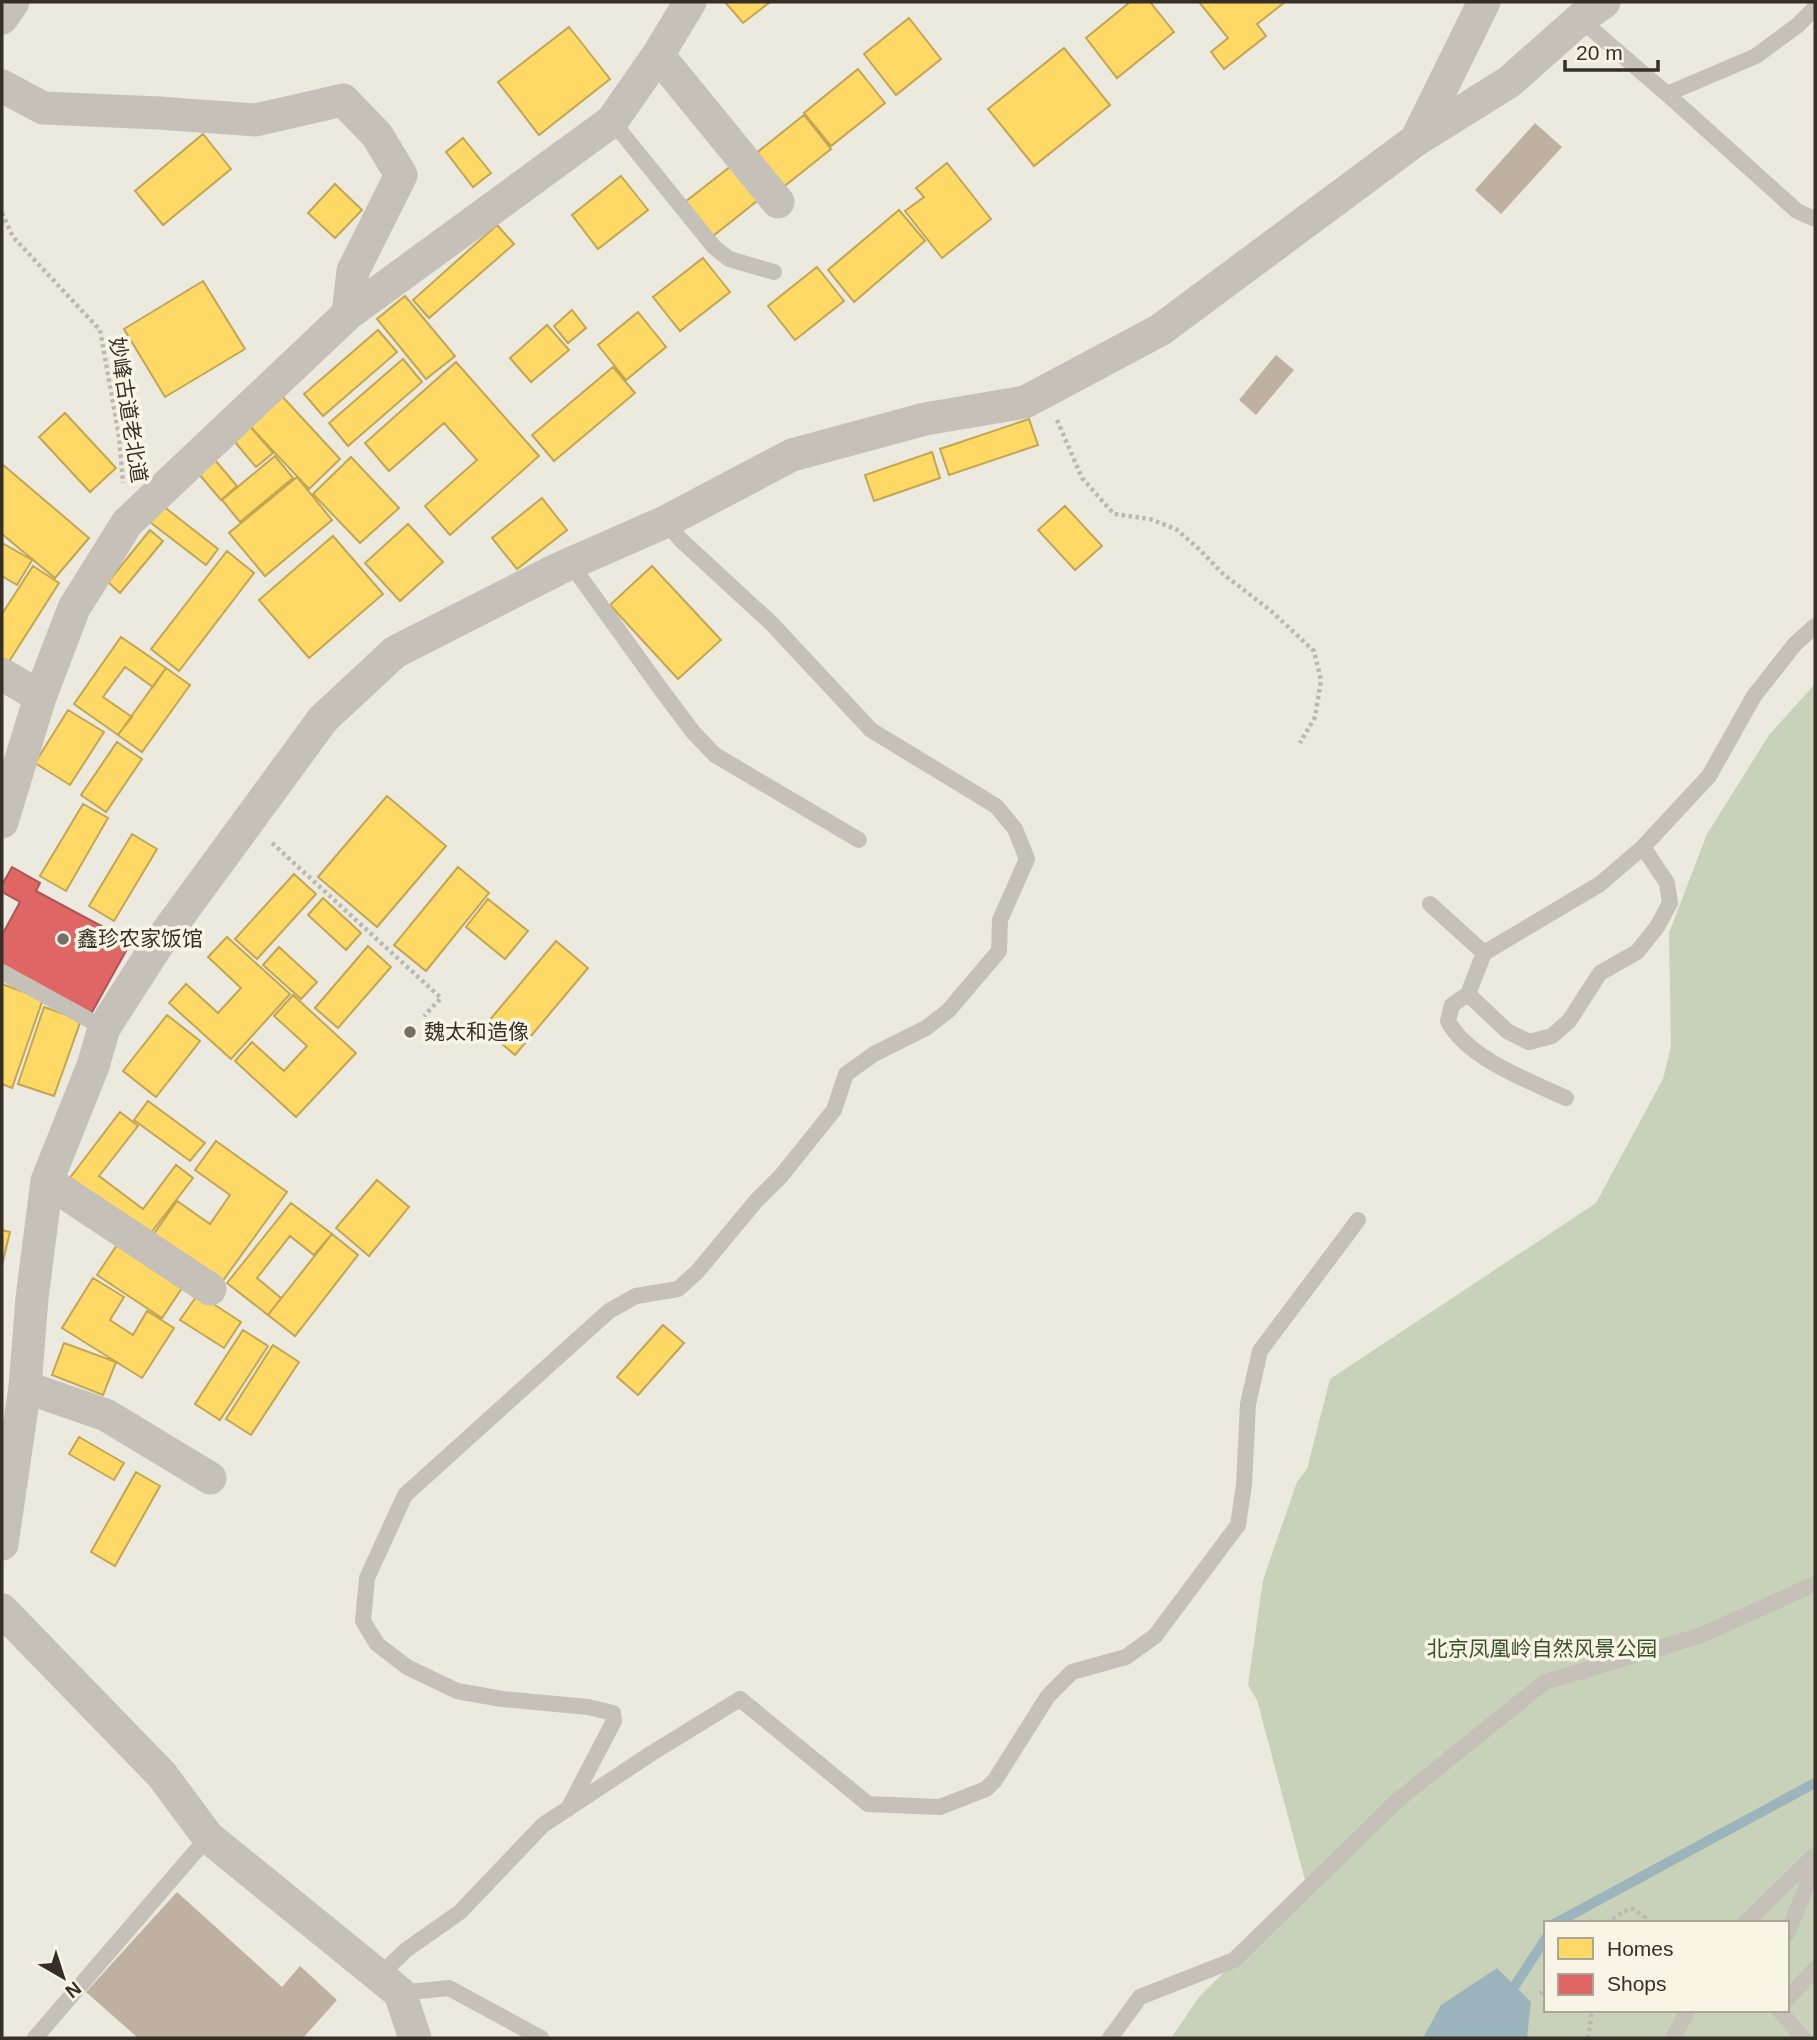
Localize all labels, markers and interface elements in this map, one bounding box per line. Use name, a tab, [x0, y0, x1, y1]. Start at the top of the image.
scale bar	[1565, 28, 1658, 72]
text: 20 m	[1576, 41, 1623, 64]
street label: 妙峰古道老北道	[106, 336, 151, 484]
place label: 鑫珍农家饭馆	[77, 927, 203, 950]
marker: 鑫珍农家饭馆	[55, 931, 71, 947]
place label: 魏太和造像	[424, 1020, 529, 1043]
marker: 魏太和造像	[402, 1024, 418, 1040]
park label: 北京凤凰岭自然风景公园	[1427, 1637, 1658, 1660]
legend	[1544, 1921, 1789, 2012]
text: Homes	[1607, 1937, 1674, 1960]
north arrow	[28, 1942, 98, 2012]
text: Shops	[1607, 1972, 1667, 1995]
text: N	[61, 1977, 85, 2002]

